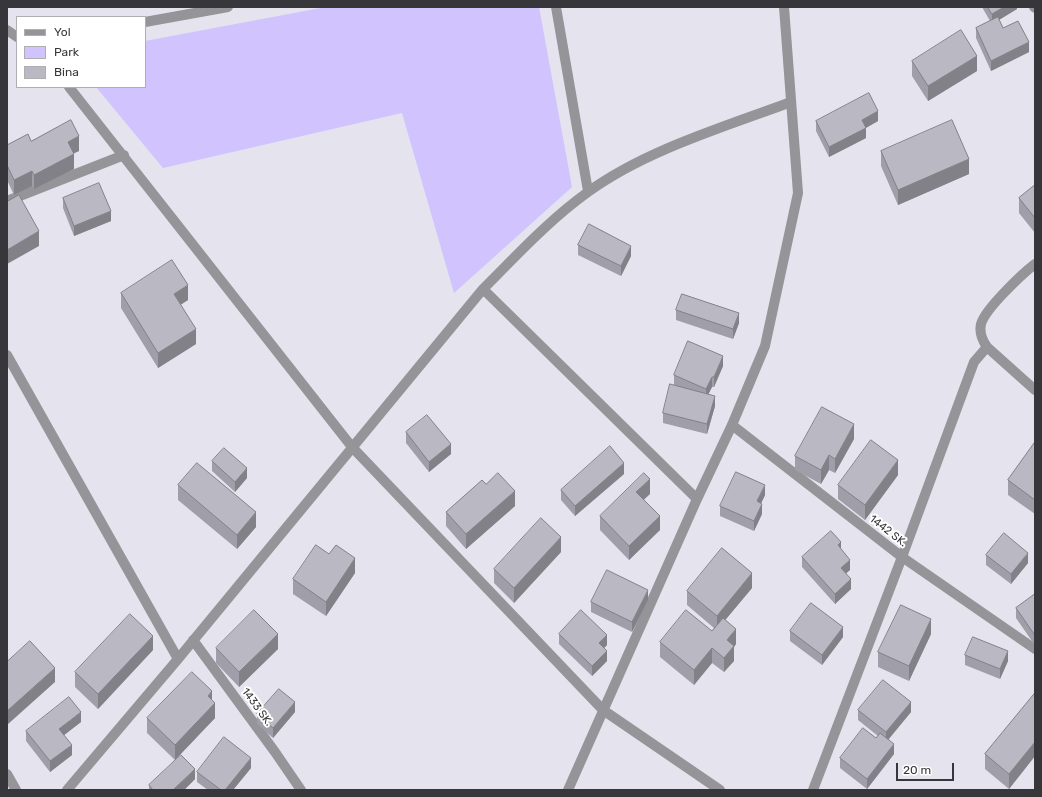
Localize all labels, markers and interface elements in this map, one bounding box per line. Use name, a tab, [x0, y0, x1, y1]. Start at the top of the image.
legend	[16, 16, 146, 88]
text: Yol	[54, 25, 71, 39]
text: Park	[54, 45, 79, 59]
text: Bina	[54, 65, 79, 79]
street label: 1442 SK.	[867, 512, 909, 550]
street label: 1433 SK.	[239, 685, 275, 729]
scale bar	[898, 755, 956, 781]
text: 20 m	[903, 763, 931, 777]

